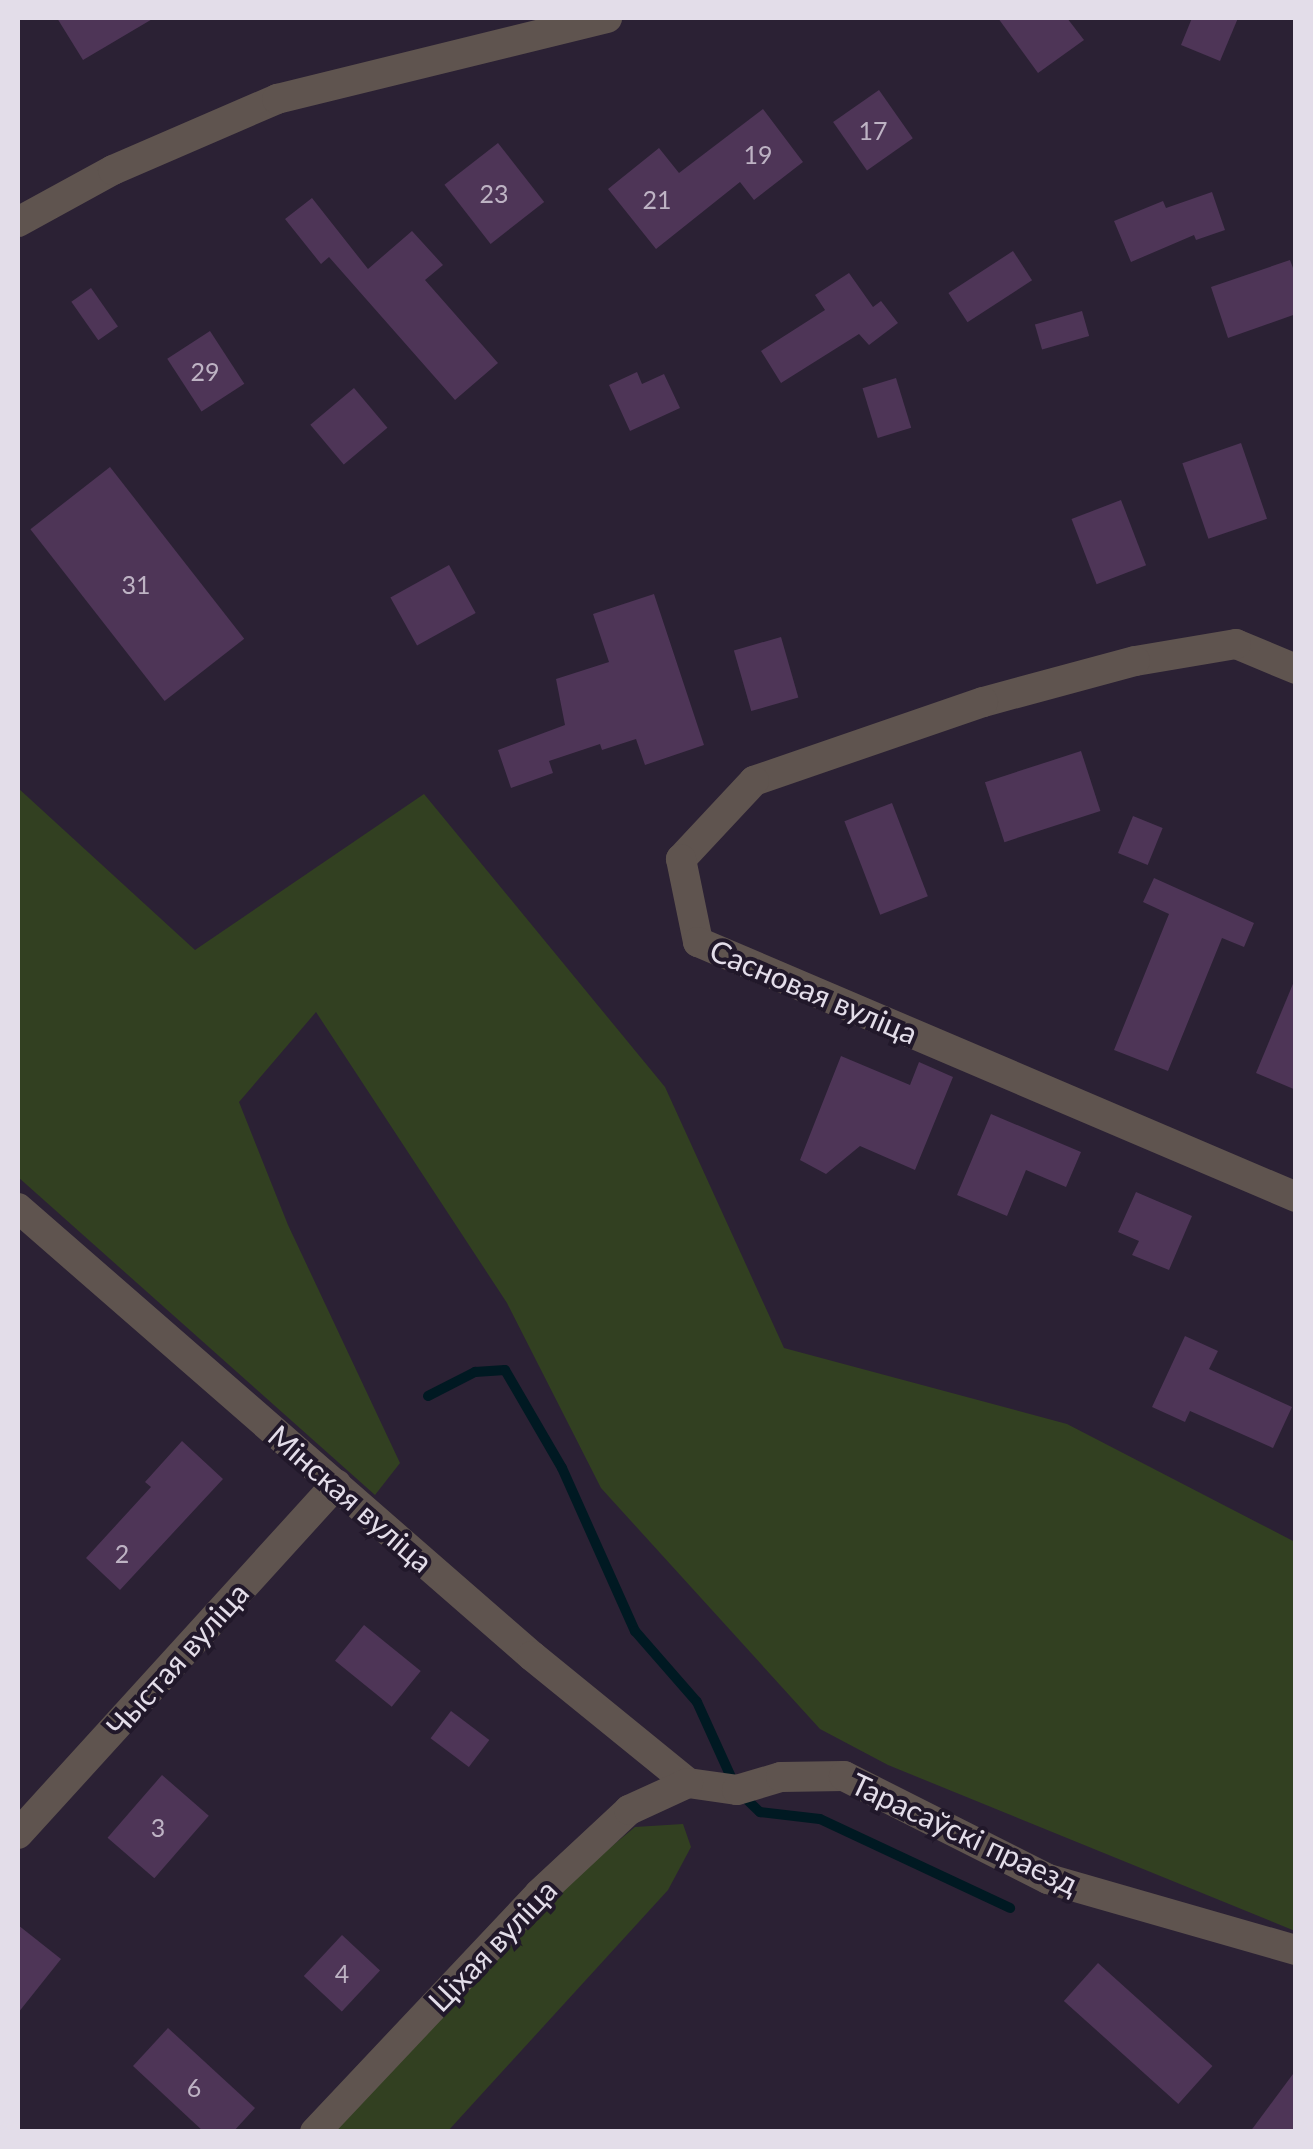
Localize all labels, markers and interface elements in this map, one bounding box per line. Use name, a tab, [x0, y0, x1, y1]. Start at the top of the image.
house number: 17	[859, 115, 887, 145]
house number: 19	[744, 139, 772, 169]
house number: 23	[480, 178, 508, 208]
house number: 21	[643, 184, 671, 214]
house number: 29	[191, 356, 219, 386]
house number: 31	[122, 569, 150, 599]
street label: Сасновая вуліца	[705, 931, 923, 1051]
street label: Мінская вуліца	[262, 1417, 440, 1579]
house number: 2	[115, 1538, 129, 1568]
street label: Чыстая вуліца	[99, 1575, 255, 1743]
street label: Тарасаўскі праезд	[846, 1765, 1084, 1901]
house number: 3	[151, 1812, 165, 1842]
street label: Ціхая вуліца	[420, 1872, 564, 2018]
house number: 4	[335, 1958, 349, 1988]
house number: 6	[187, 2072, 201, 2102]

